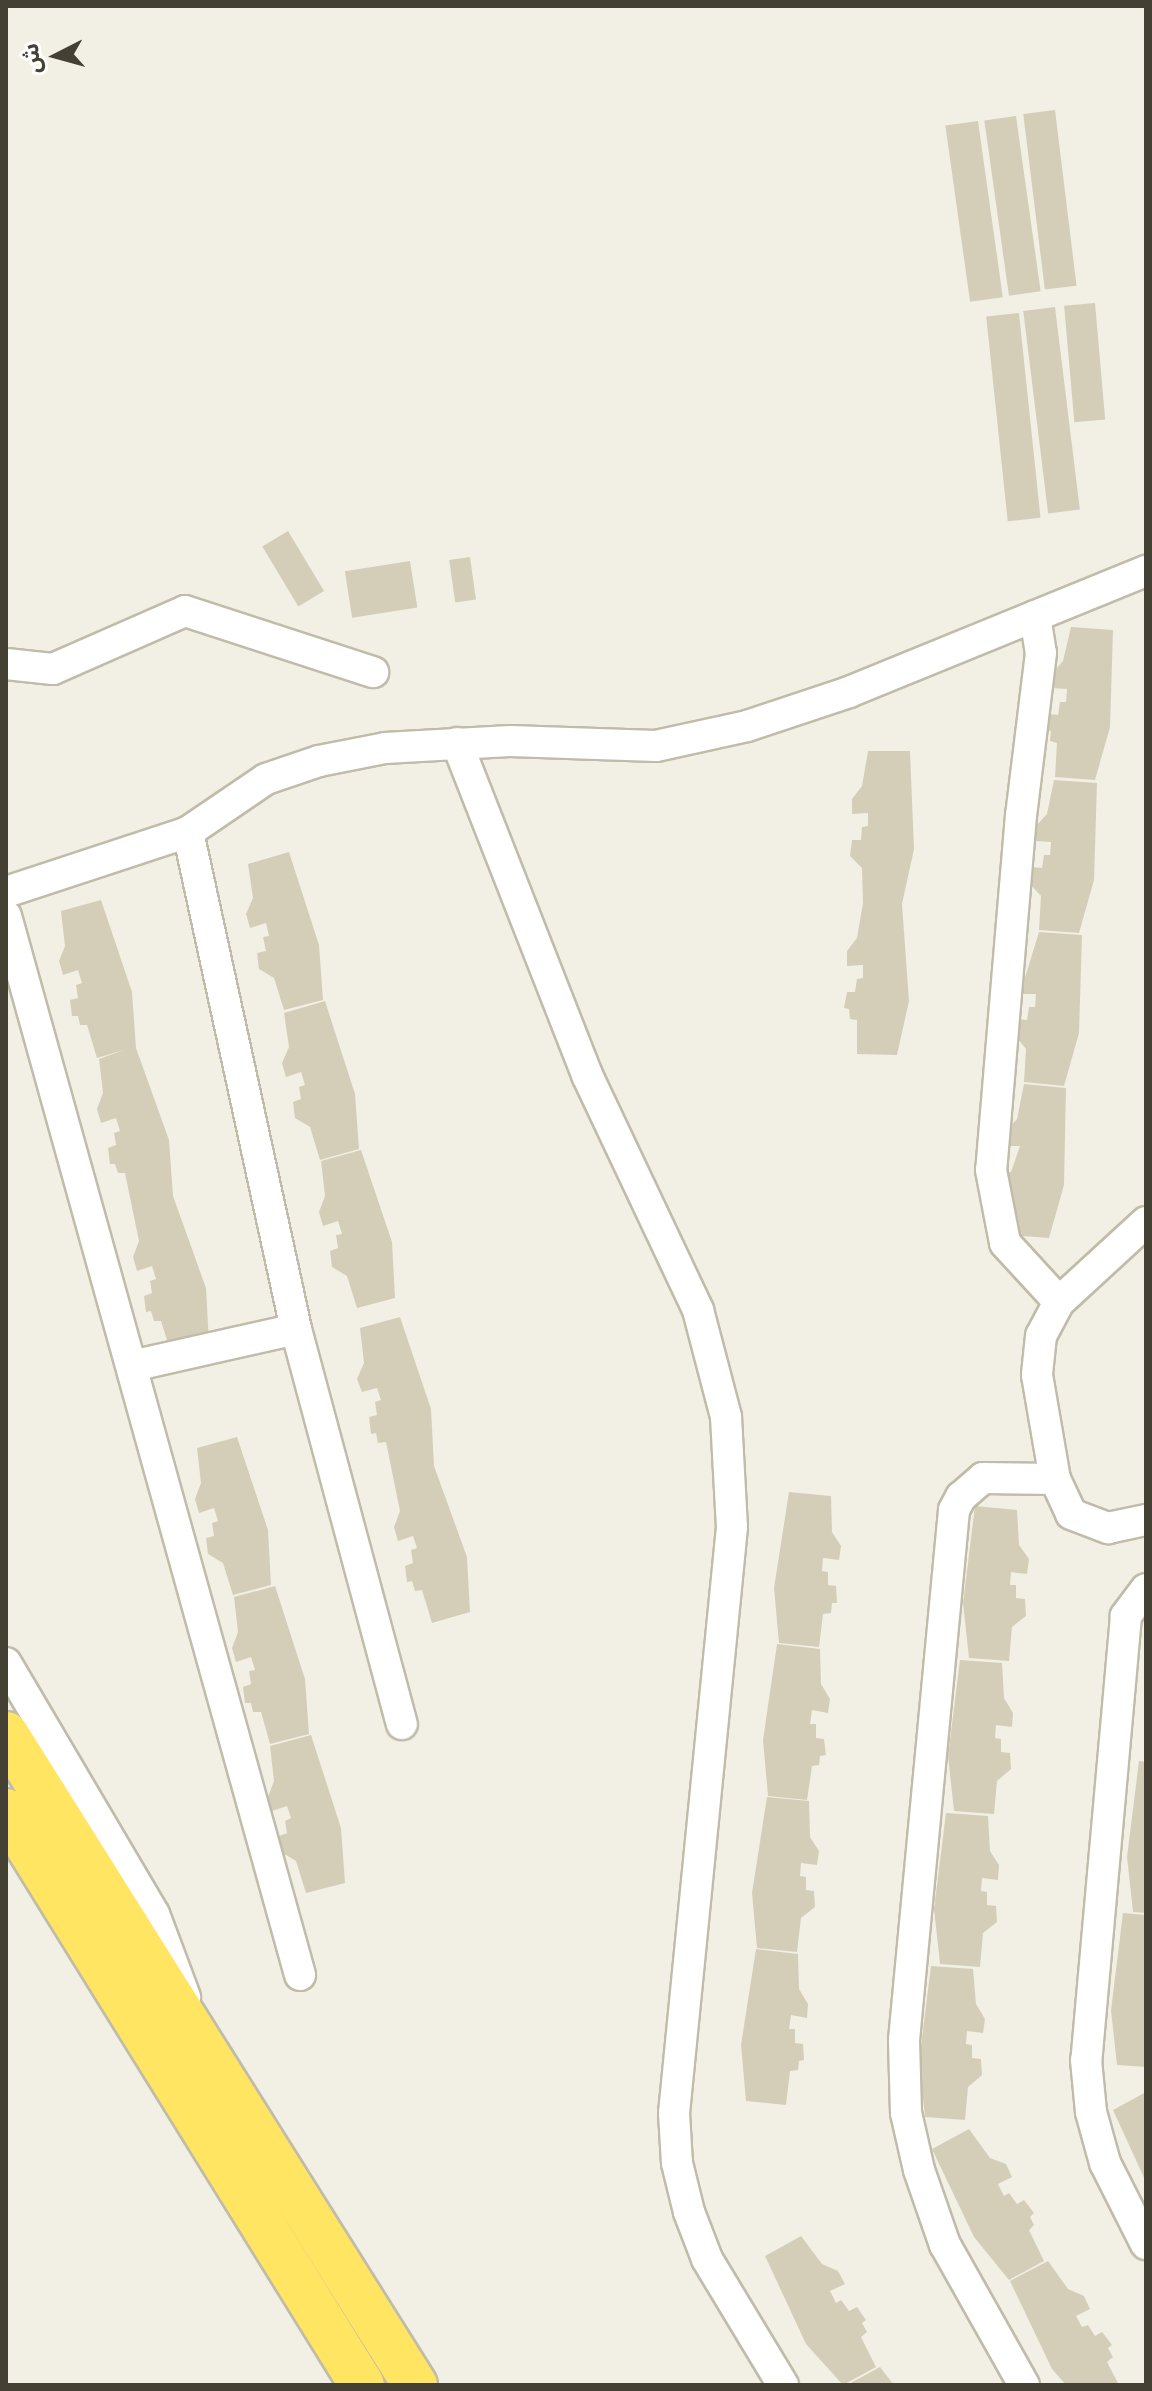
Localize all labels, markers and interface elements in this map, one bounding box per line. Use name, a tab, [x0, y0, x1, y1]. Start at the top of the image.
north arrow	[16, 16, 96, 96]
text: ش	[17, 42, 47, 75]

